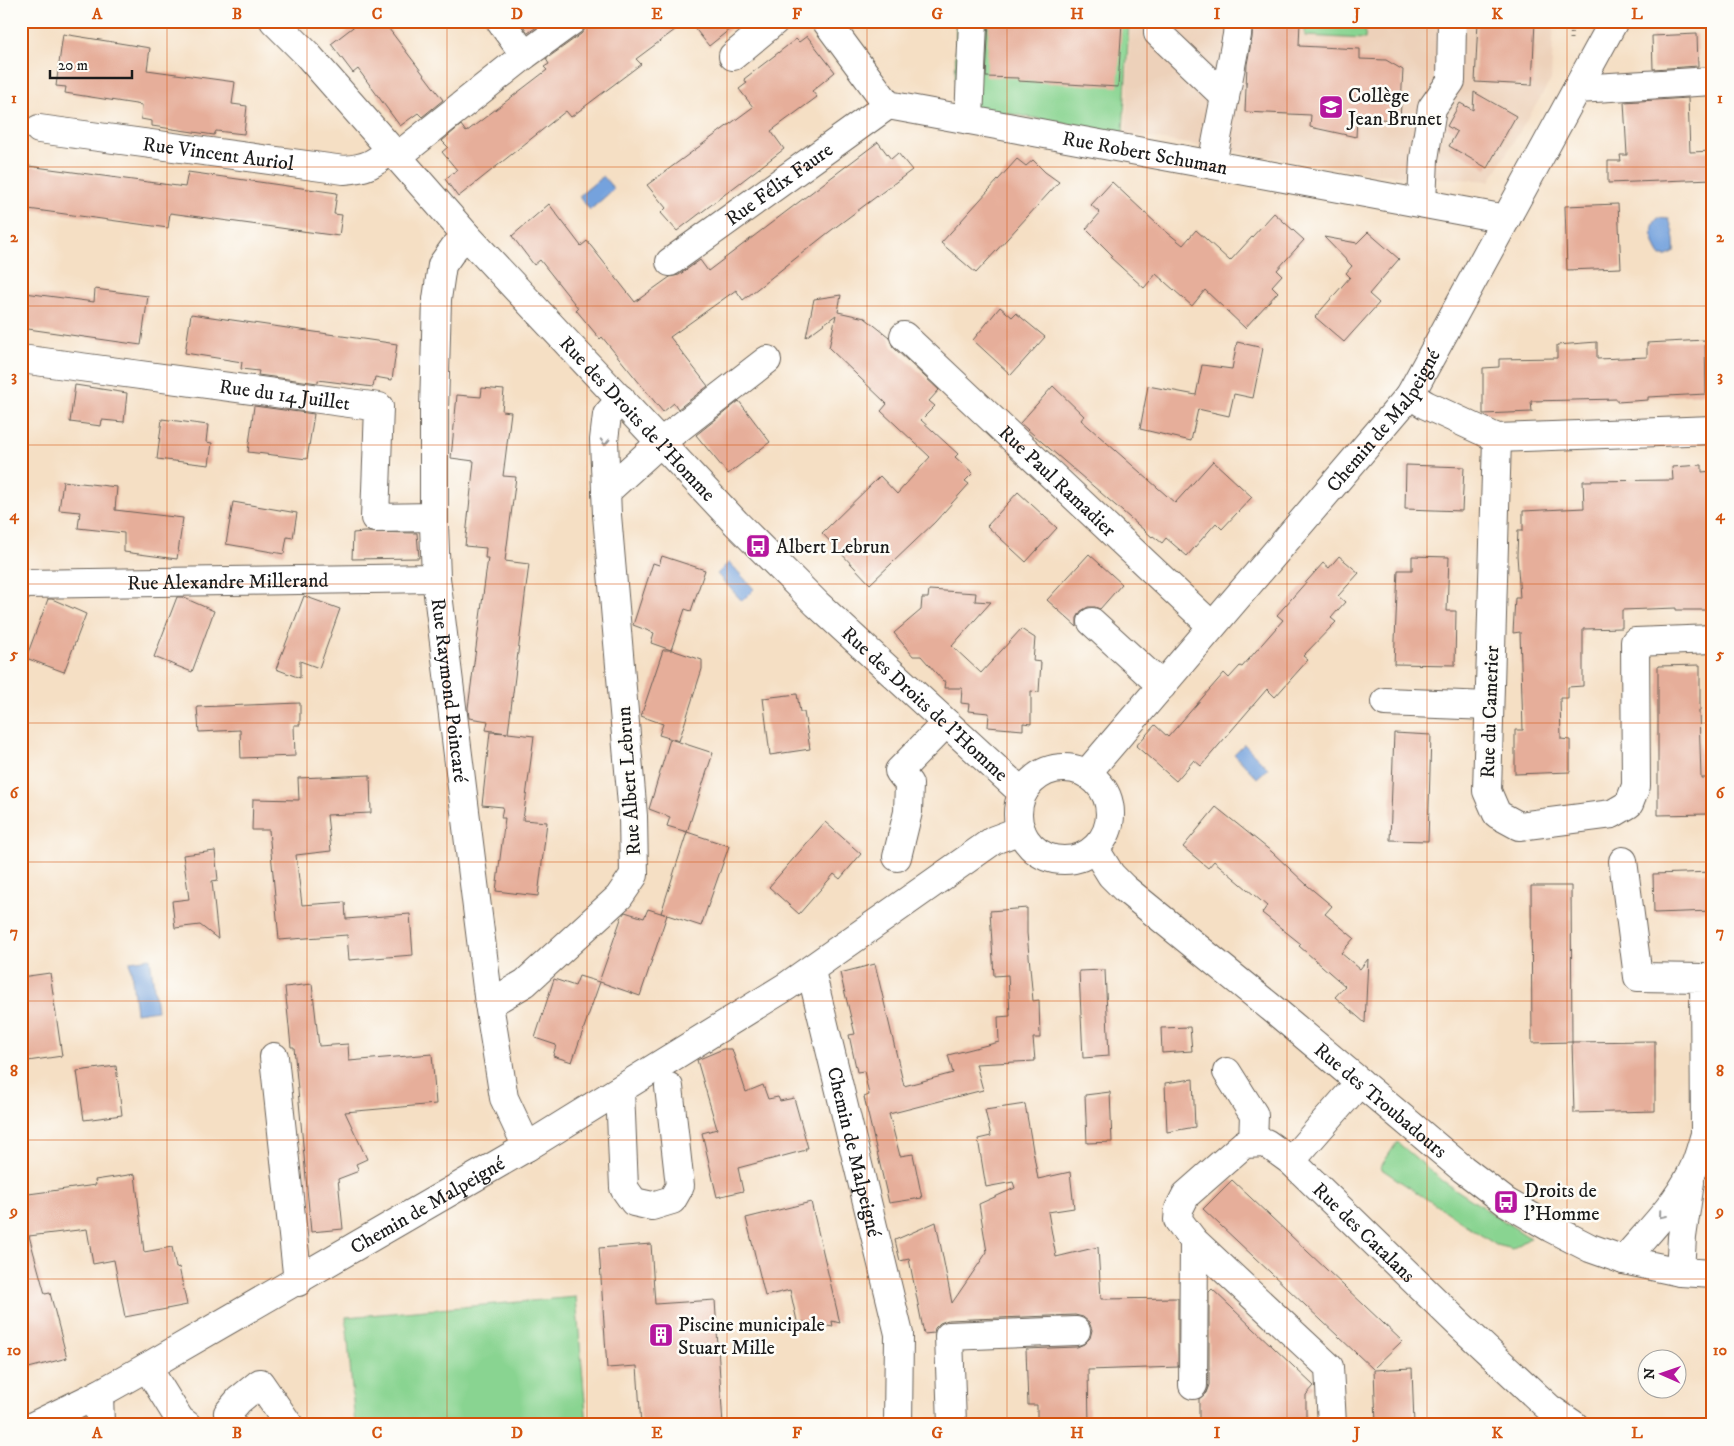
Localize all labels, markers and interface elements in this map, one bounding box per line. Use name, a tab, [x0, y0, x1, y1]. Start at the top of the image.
text: A	[91, 4, 103, 24]
text: B	[232, 4, 242, 24]
text: C	[372, 4, 382, 24]
text: D	[511, 4, 523, 24]
text: E	[651, 4, 663, 24]
text: F	[792, 4, 802, 24]
text: G	[931, 4, 943, 24]
text: H	[1070, 4, 1084, 24]
text: I	[1214, 4, 1221, 24]
text: J	[1352, 4, 1361, 24]
text: K	[1491, 4, 1503, 24]
text: L	[1631, 4, 1643, 24]
scale bar	[50, 48, 132, 80]
text: 20 m	[58, 56, 88, 75]
place label: Collège Jean Brunet	[1346, 84, 1442, 132]
text: 1	[11, 88, 17, 108]
text: 1	[1717, 88, 1723, 108]
school or university icon: Collège Jean Brunet	[1318, 94, 1344, 120]
street label: Rue Robert Schuman	[1060, 126, 1230, 182]
street label: Rue Vincent Auriol	[141, 132, 295, 177]
street label: Rue Félix Faure	[721, 138, 838, 232]
text: 2	[10, 227, 19, 247]
text: 2	[1716, 227, 1725, 247]
street label: Rue des Droits de l'Homme	[553, 332, 720, 507]
street label: Chemin de Malpeigné	[1322, 344, 1447, 498]
text: 3	[11, 366, 17, 386]
text: 3	[1717, 366, 1723, 386]
street label: Rue du 14 Juillet	[217, 375, 351, 417]
street label: Rue Paul Ramadier	[993, 421, 1121, 543]
one-way arrow	[599, 439, 610, 447]
text: 4	[8, 505, 19, 525]
text: 4	[1714, 505, 1725, 525]
bus stop icon: Albert Lebrun	[745, 533, 771, 559]
place label: Albert Lebrun	[776, 535, 891, 560]
street label: Rue Alexandre Millerand	[127, 569, 329, 596]
street label: Rue Raymond Poincaré	[425, 597, 472, 785]
street label: Rue des Droits de l'Homme	[836, 622, 1013, 787]
text: 5	[9, 644, 18, 664]
text: 5	[1715, 644, 1724, 664]
street label: Rue du Camerier	[1476, 645, 1505, 779]
street label: Rue Albert Lebrun	[612, 705, 647, 856]
text: 6	[10, 783, 20, 803]
text: 6	[1716, 783, 1726, 803]
text: 7	[10, 922, 18, 942]
text: 7	[1716, 922, 1724, 942]
street label: Rue des Troubadours	[1308, 1038, 1452, 1164]
text: 8	[10, 1061, 18, 1081]
text: 8	[1716, 1061, 1724, 1081]
street label: Chemin de Malpeigné	[821, 1065, 886, 1240]
street label: Chemin de Malpeigné	[346, 1151, 510, 1261]
street label: Rue des Catalans	[1307, 1178, 1420, 1289]
place label: Droits de l'Homme	[1524, 1179, 1600, 1227]
bus stop icon: Droits de l'Homme	[1493, 1189, 1519, 1215]
text: 9	[9, 1201, 18, 1221]
text: 9	[1715, 1201, 1724, 1221]
one-way arrow	[1659, 1210, 1668, 1219]
place label: Piscine municipale Stuart Mille	[678, 1313, 825, 1361]
building icon: Piscine municipale Stuart Mille	[648, 1322, 674, 1348]
text: 10	[7, 1340, 22, 1360]
text: 10	[1713, 1340, 1728, 1360]
north arrow	[1636, 1348, 1686, 1398]
text: N	[1641, 1367, 1659, 1380]
text: A	[91, 1423, 103, 1443]
text: B	[232, 1423, 242, 1443]
text: C	[372, 1423, 382, 1443]
text: D	[511, 1423, 523, 1443]
text: E	[651, 1423, 663, 1443]
text: F	[792, 1423, 802, 1443]
text: G	[931, 1423, 943, 1443]
text: H	[1070, 1423, 1084, 1443]
text: I	[1214, 1423, 1221, 1443]
text: J	[1352, 1423, 1361, 1443]
text: K	[1491, 1423, 1503, 1443]
text: L	[1631, 1423, 1643, 1443]

